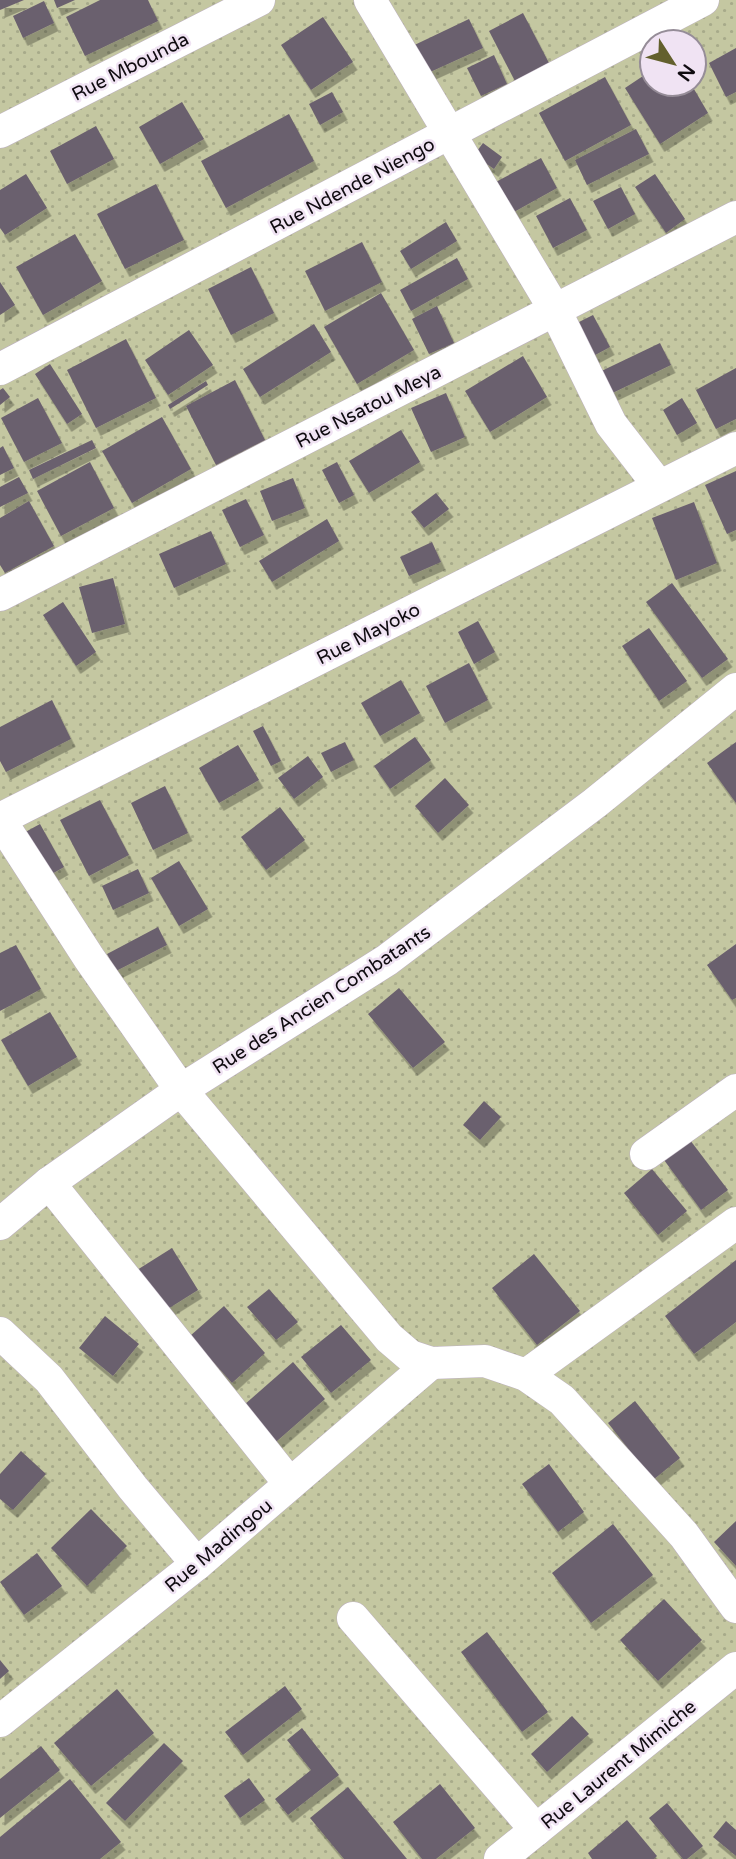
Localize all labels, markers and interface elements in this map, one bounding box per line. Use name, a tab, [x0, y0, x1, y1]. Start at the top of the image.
street label: Rue Mbounda	[68, 28, 193, 106]
north arrow	[638, 28, 708, 98]
text: N	[673, 60, 699, 85]
street label: Rue Ndende Niengo	[266, 133, 439, 239]
street label: Rue Nsatou Meya	[292, 361, 445, 453]
street label: Rue Mayoko	[313, 598, 424, 669]
street label: Rue des Ancien Combatants	[208, 921, 435, 1079]
street label: Rue Madingou	[161, 1495, 277, 1597]
street label: Rue Laurent Mimiche	[537, 1696, 700, 1834]

